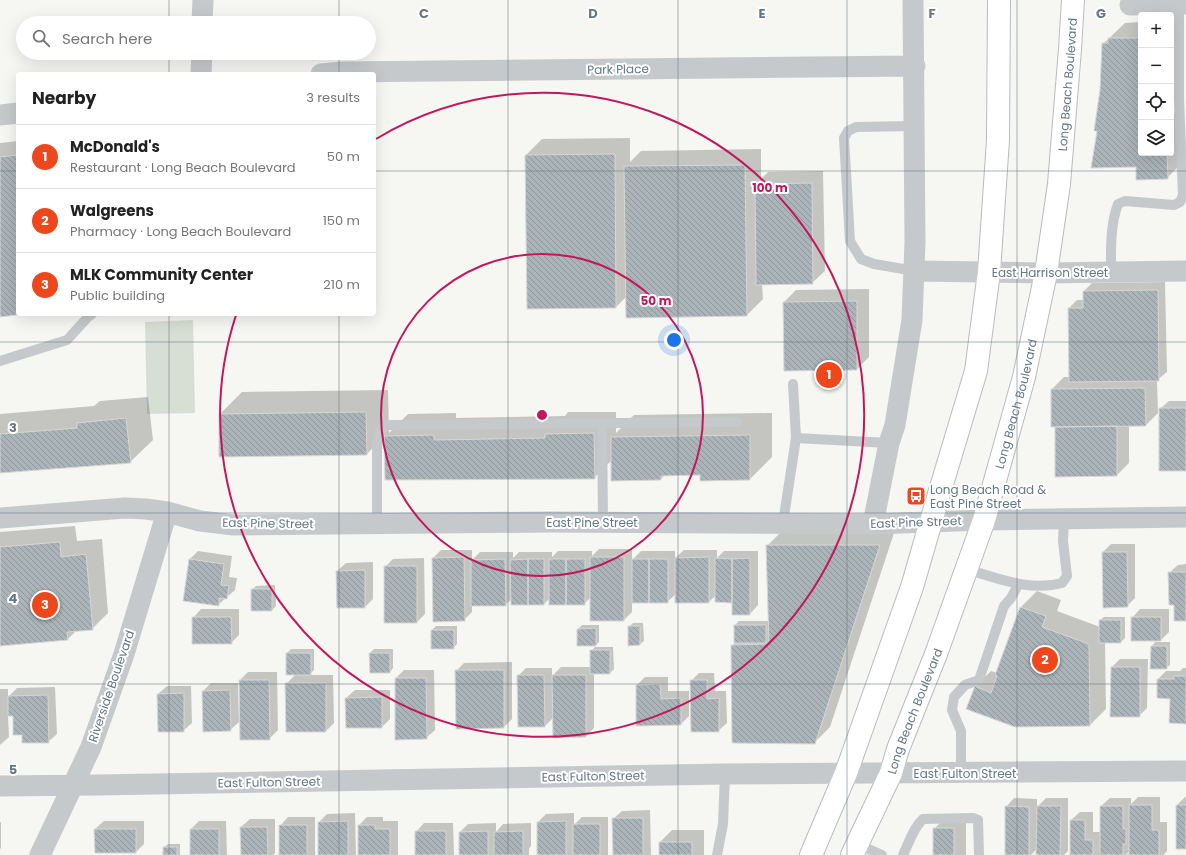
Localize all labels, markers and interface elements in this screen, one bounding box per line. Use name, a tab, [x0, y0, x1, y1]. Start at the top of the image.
text: C	[419, 4, 429, 23]
text: D	[588, 4, 598, 23]
text: E	[758, 4, 766, 23]
text: F	[928, 4, 936, 23]
text: G	[1096, 4, 1106, 23]
map controls	[1138, 12, 1174, 156]
button: +	[1138, 12, 1174, 48]
search box	[16, 16, 376, 60]
street label: Long Beach Boulevard	[1053, 17, 1080, 152]
icon: search	[30, 27, 52, 49]
text: Search here	[62, 28, 152, 49]
button: −	[1138, 48, 1174, 84]
street label: Park Place	[587, 60, 649, 78]
button: locate	[1138, 84, 1174, 120]
text: Nearby	[32, 86, 96, 110]
text: 3 results	[306, 88, 360, 107]
button: layers	[1138, 120, 1174, 156]
text: McDonald's	[70, 136, 160, 157]
text: 1	[43, 147, 47, 166]
text: 50 m	[327, 147, 360, 166]
text: Restaurant · Long Beach Boulevard	[70, 158, 296, 177]
text: 100 m	[752, 179, 788, 196]
text: Walgreens	[70, 200, 154, 221]
text: 2	[41, 211, 49, 230]
text: 150 m	[323, 211, 360, 230]
text: Pharmacy · Long Beach Boulevard	[70, 222, 291, 241]
text: MLK Community Center	[70, 264, 253, 285]
street label: East Harrison Street	[992, 264, 1108, 281]
text: 3	[41, 275, 49, 294]
text: 210 m	[323, 275, 360, 294]
text: Public building	[70, 286, 165, 305]
text: 50 m	[641, 292, 672, 309]
your location	[664, 330, 684, 350]
street label: Long Beach Boulevard	[990, 337, 1040, 471]
pin: 1	[816, 360, 842, 390]
centre of rings	[535, 408, 549, 422]
text: 3	[9, 418, 17, 437]
place label: Long Beach Road & East Pine Street	[930, 481, 1046, 512]
bus stop icon: Long Beach Road & East Pine Street	[905, 485, 927, 507]
street label: East Pine Street	[870, 512, 962, 532]
street label: East Pine Street	[222, 514, 314, 532]
street label: East Pine Street	[546, 514, 638, 531]
text: 4	[9, 589, 18, 608]
pin: 3	[32, 590, 58, 620]
street label: Riverside Boulevard	[84, 628, 138, 744]
pin: 2	[1032, 645, 1058, 675]
street label: Long Beach Boulevard	[883, 646, 946, 776]
text: 5	[9, 760, 17, 779]
street label: East Fulton Street	[914, 765, 1016, 782]
street label: East Fulton Street	[541, 767, 645, 785]
street label: East Fulton Street	[217, 773, 321, 791]

